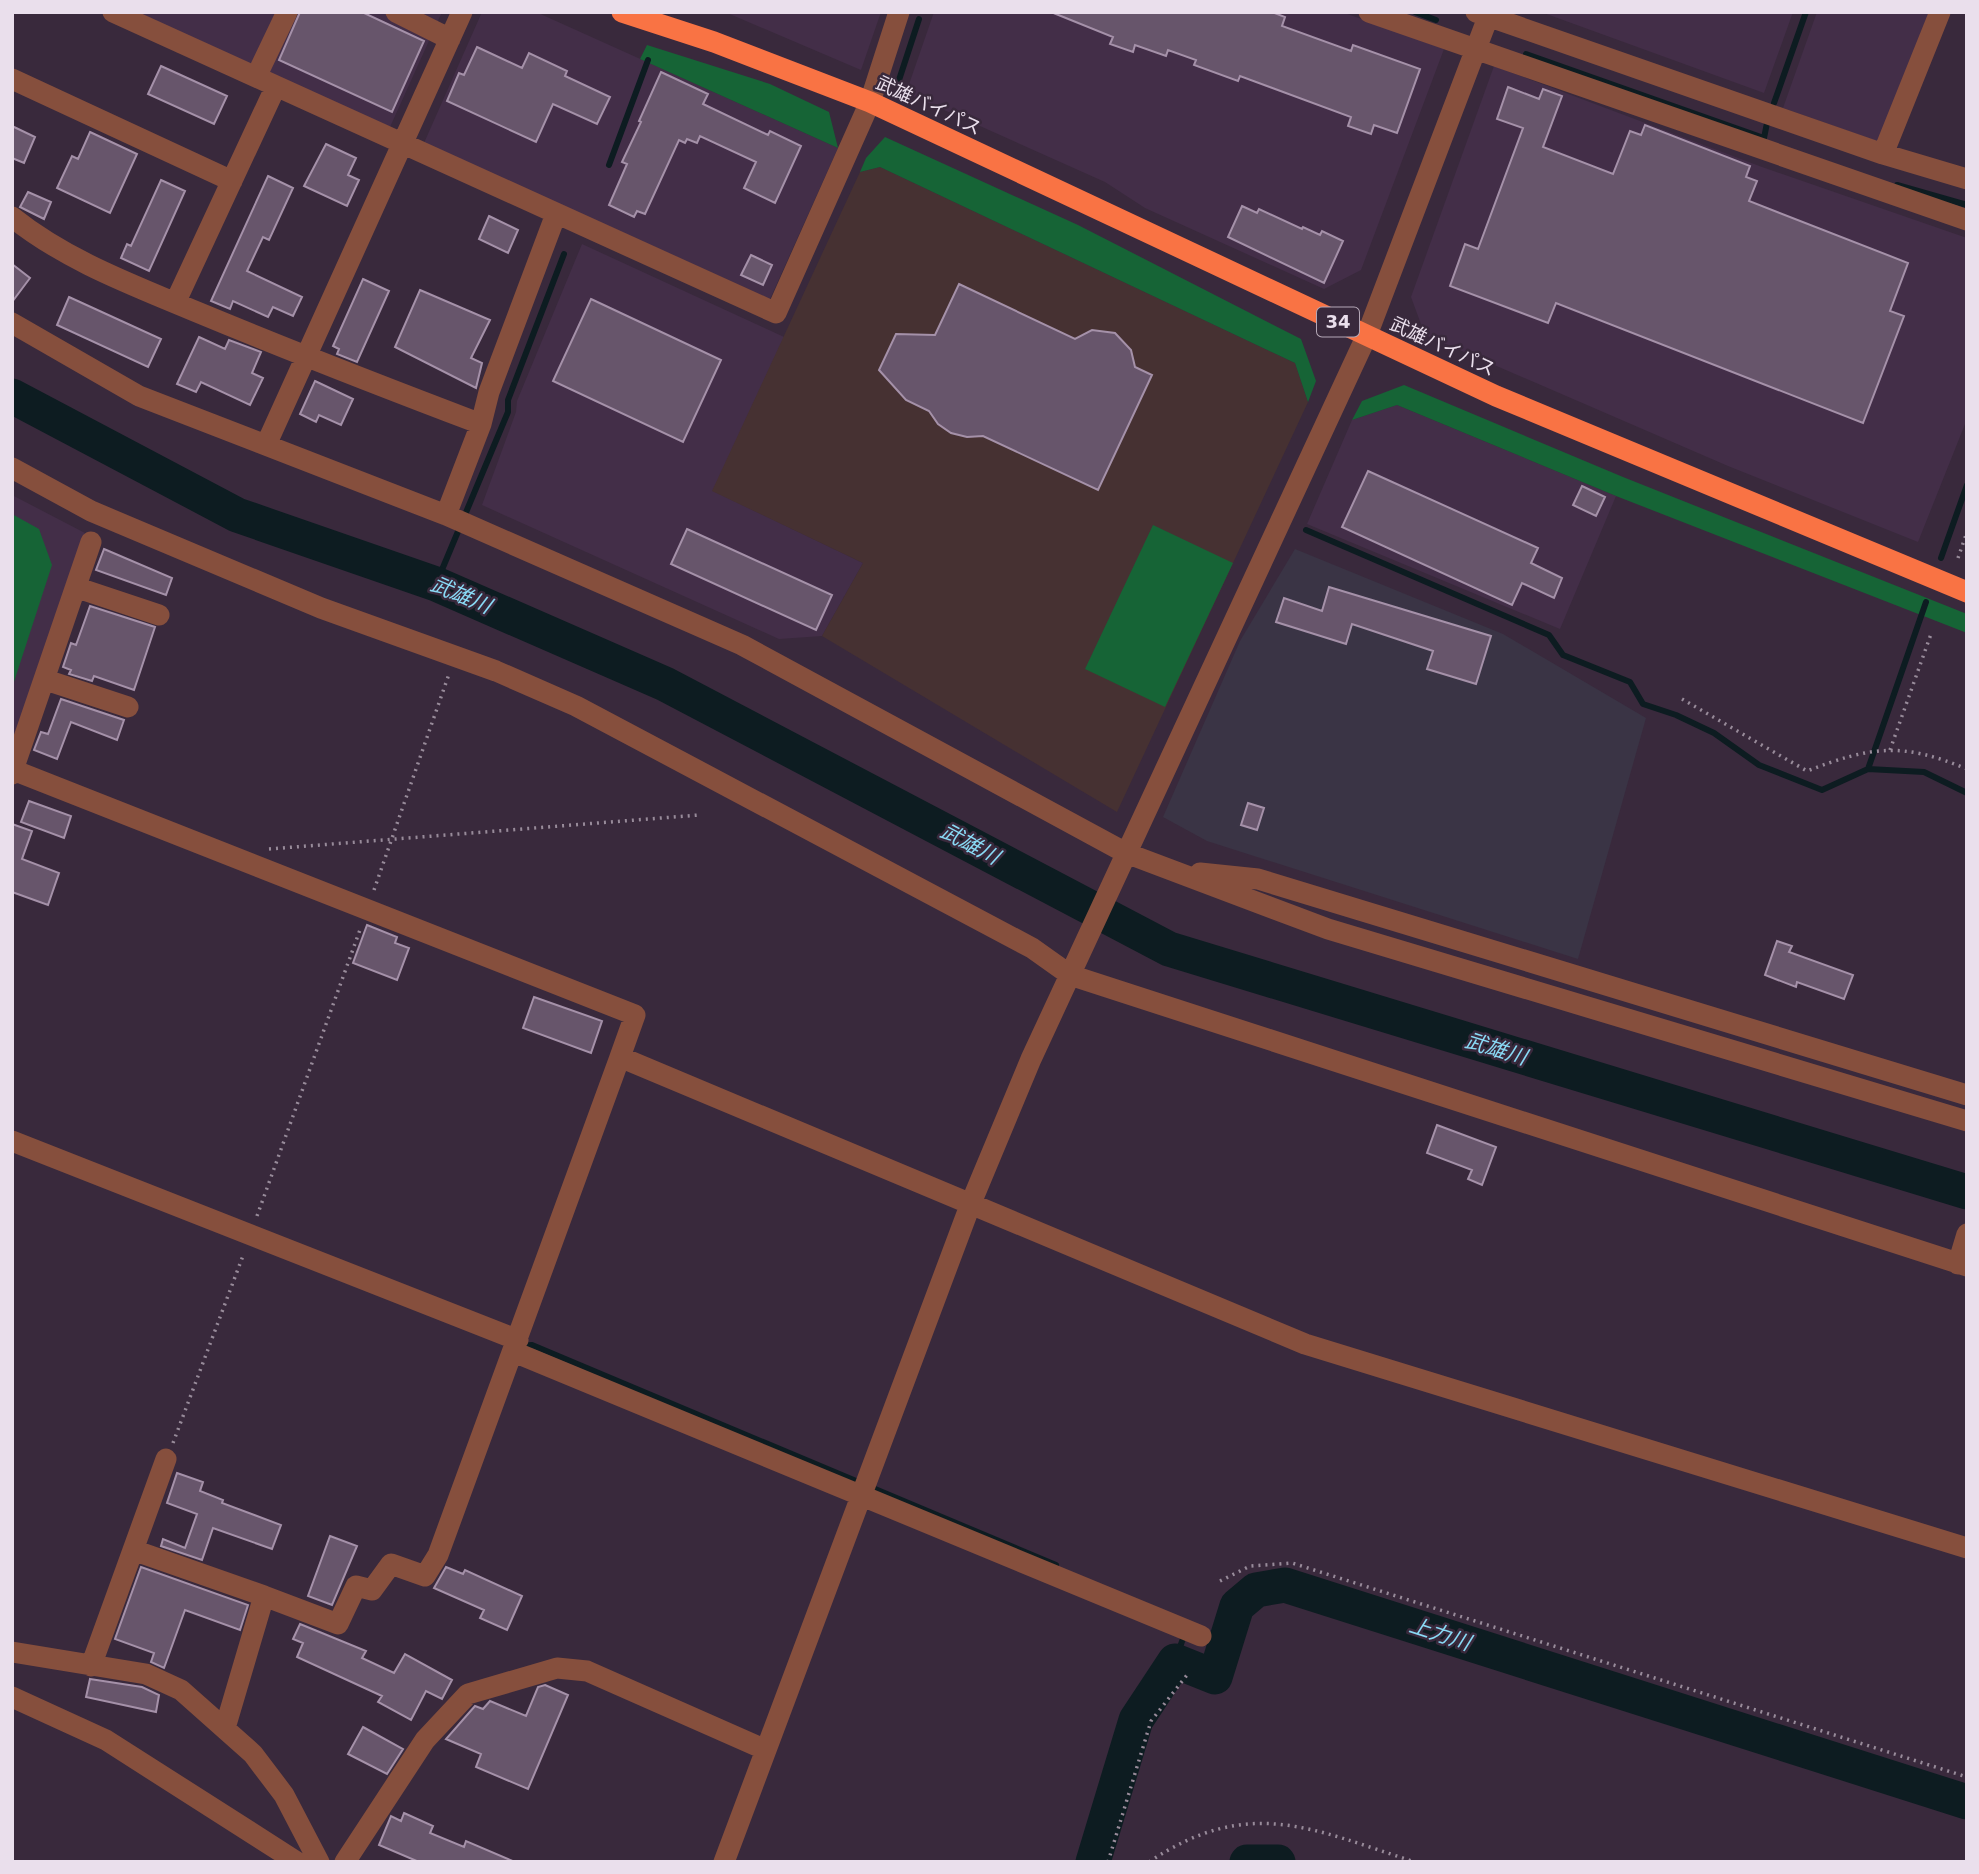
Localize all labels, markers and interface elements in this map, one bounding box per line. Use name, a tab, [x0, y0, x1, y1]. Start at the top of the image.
street label: 武雄バイパス	[873, 71, 985, 139]
road number: 34	[1317, 308, 1359, 336]
street label: 武雄バイパス	[1387, 312, 1499, 380]
water label: 武雄川	[427, 572, 497, 619]
water label: 武雄川	[937, 819, 1005, 870]
water label: 武雄川	[1462, 1028, 1532, 1070]
water label: 上力川	[1406, 1613, 1476, 1656]

